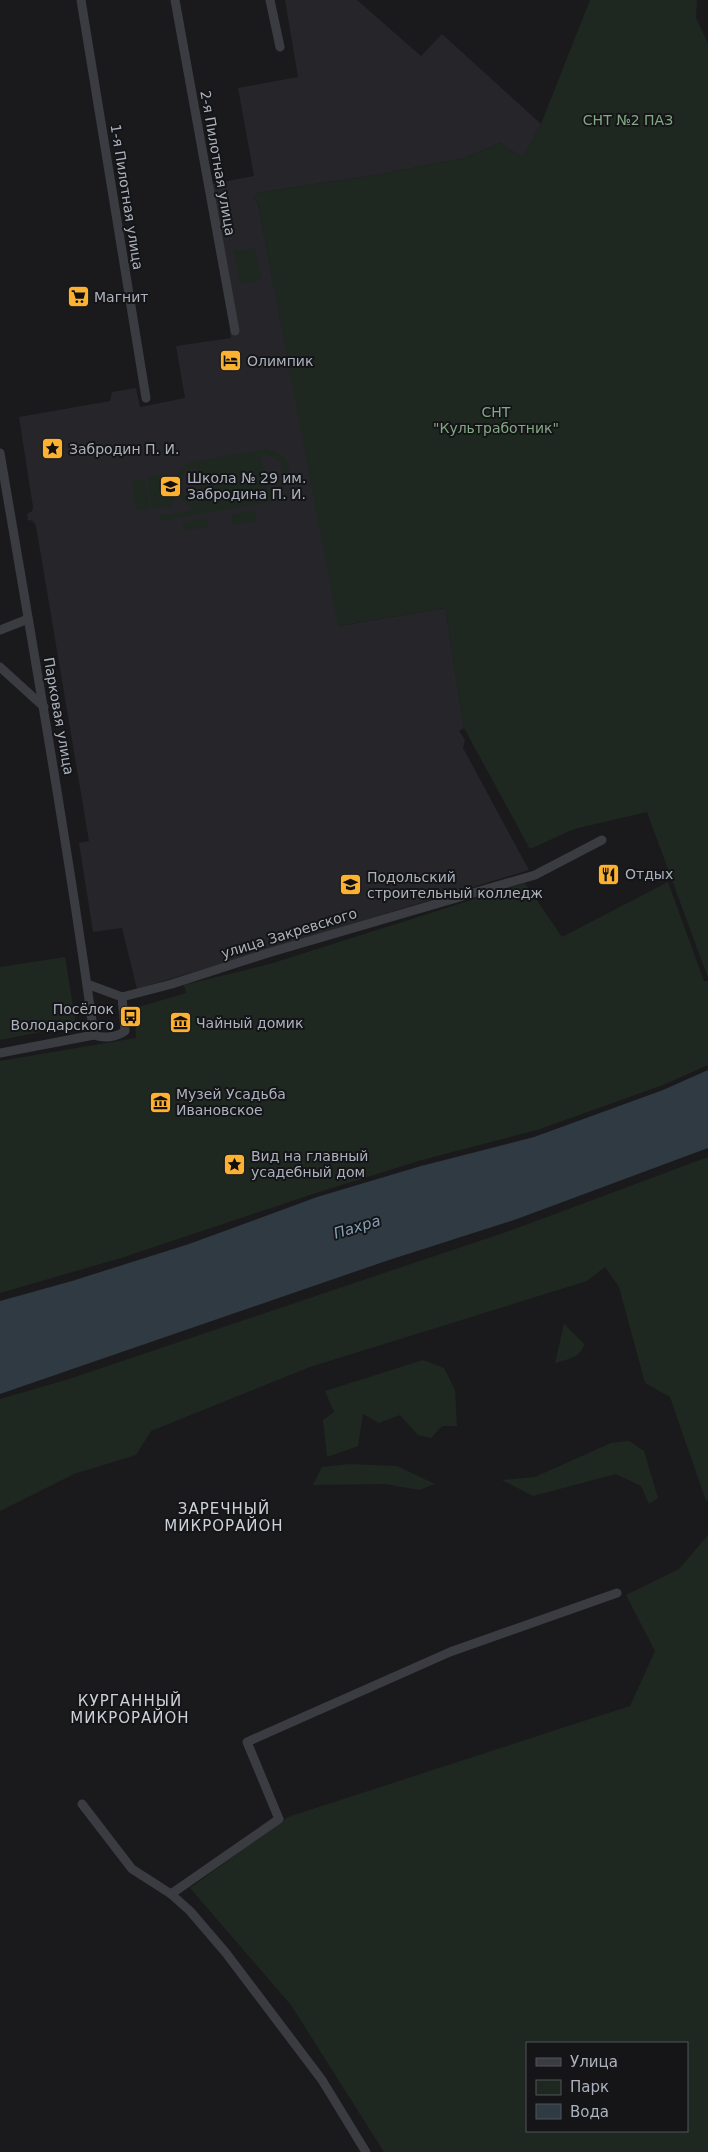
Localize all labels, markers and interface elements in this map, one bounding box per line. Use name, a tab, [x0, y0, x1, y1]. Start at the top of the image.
street label: 2-я Пилотная улица	[197, 89, 239, 237]
park label: СНТ №2 ПАЗ	[583, 112, 673, 128]
street label: 1-я Пилотная улица	[108, 123, 146, 271]
supermarket icon: Магнит	[66, 285, 90, 309]
place label: Магнит	[94, 289, 148, 305]
hotel icon: Олимпик	[219, 349, 243, 373]
place label: Олимпик	[247, 353, 313, 369]
park label: СНТ "Культработник"	[433, 404, 559, 436]
place icon: Забродин П. И.	[41, 437, 65, 461]
place label: Забродин П. И.	[69, 441, 179, 457]
place label: Школа № 29 им. Забродина П. И.	[187, 470, 306, 502]
school or university icon: Школа № 29 им. Забродина П. И.	[159, 474, 183, 498]
street label: Парковая улица	[41, 656, 77, 776]
restaurant icon: Отдых	[597, 862, 621, 886]
place label: Отдых	[625, 866, 673, 882]
place label: Подольский строительный колледж	[367, 869, 543, 901]
school or university icon: Подольский строительный колледж	[339, 873, 363, 897]
street label: улица Закревского	[219, 905, 359, 961]
place label: Посёлок Володарского	[11, 1001, 114, 1033]
bus stop icon: Посёлок Володарского	[118, 1005, 142, 1029]
museum icon: Чайный домик	[168, 1011, 192, 1035]
place label: Чайный домик	[196, 1015, 303, 1031]
place label: Музей Усадьба Ивановское	[176, 1086, 286, 1118]
museum icon: Музей Усадьба Ивановское	[148, 1090, 172, 1114]
place label: Вид на главный усадебный дом	[251, 1148, 368, 1180]
place icon: Вид на главный усадебный дом	[223, 1152, 247, 1176]
water label: Пахра	[331, 1211, 383, 1243]
district label: ЗАРЕЧНЫЙ МИКРОРАЙОН	[164, 1499, 284, 1535]
district label: КУРГАННЫЙ МИКРОРАЙОН	[70, 1691, 190, 1727]
legend	[526, 2042, 688, 2132]
text: Улица	[570, 2053, 618, 2071]
text: Парк	[570, 2078, 609, 2096]
text: Вода	[570, 2103, 609, 2121]

